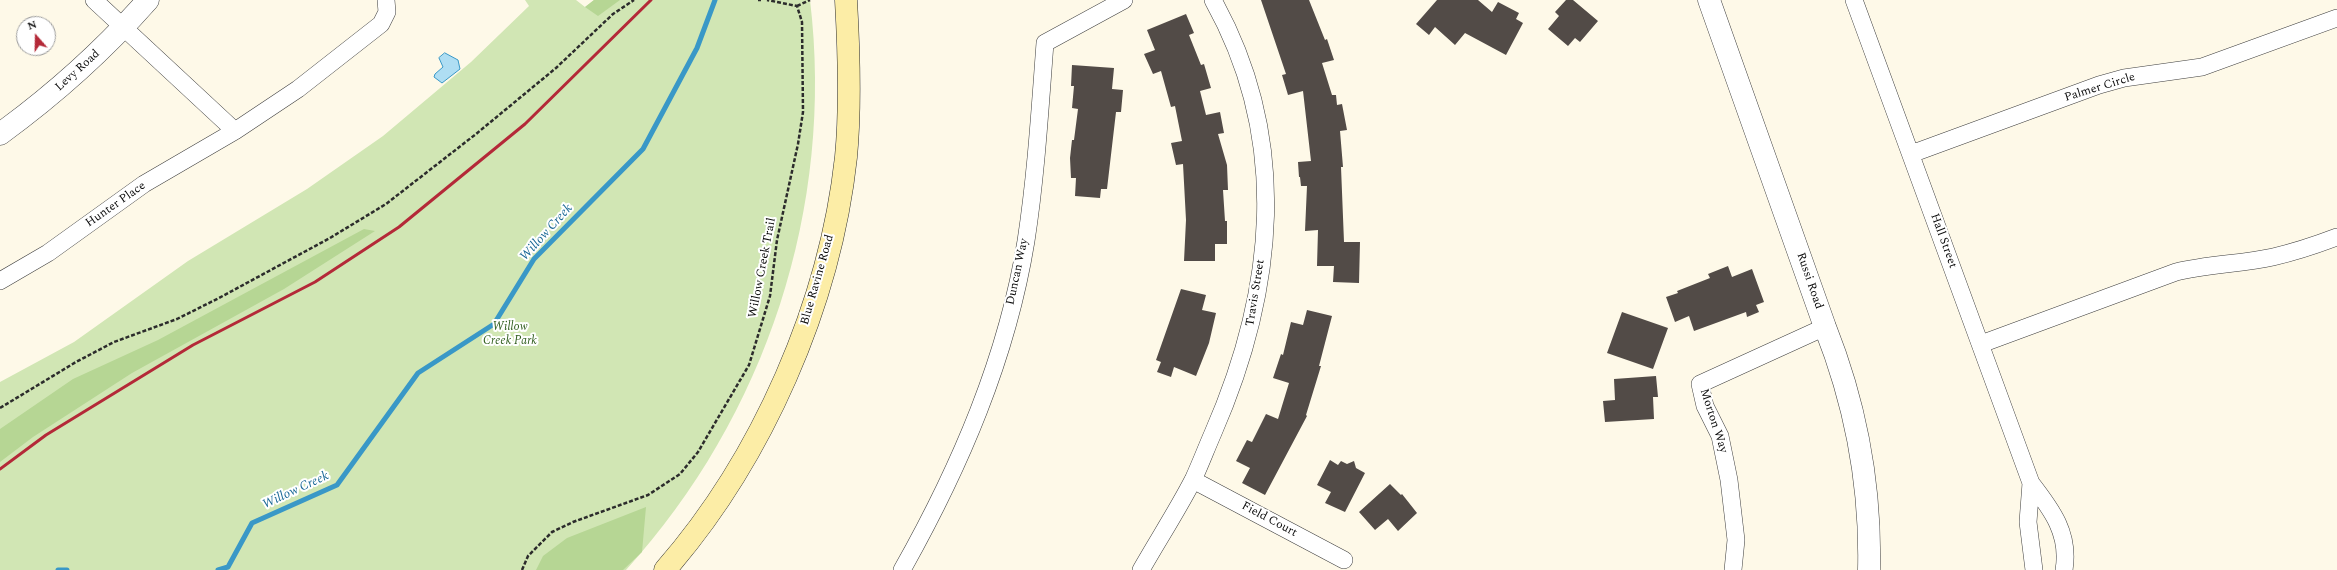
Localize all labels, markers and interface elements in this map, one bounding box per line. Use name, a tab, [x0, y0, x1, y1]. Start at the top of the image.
north arrow	[16, 16, 56, 56]
text: N	[25, 16, 39, 35]
street label: Levy Road	[53, 47, 103, 95]
street label: Palmer Circle	[2063, 70, 2137, 106]
street label: Hunter Place	[83, 179, 149, 231]
water label: Willow Creek	[517, 201, 577, 265]
street label: Hall Street	[1926, 212, 1960, 270]
street label: Willow Creek Trail	[746, 217, 780, 319]
street label: Blue Ravine Road	[798, 233, 838, 327]
street label: Duncan Way	[1004, 237, 1032, 307]
street label: Russi Road	[1793, 251, 1825, 311]
street label: Travis Street	[1244, 258, 1268, 328]
park label: Willow Creek Park	[483, 321, 537, 349]
street label: Morton Way	[1696, 387, 1730, 455]
water label: Willow Creek	[260, 469, 332, 513]
street label: Field Court	[1239, 499, 1299, 541]

